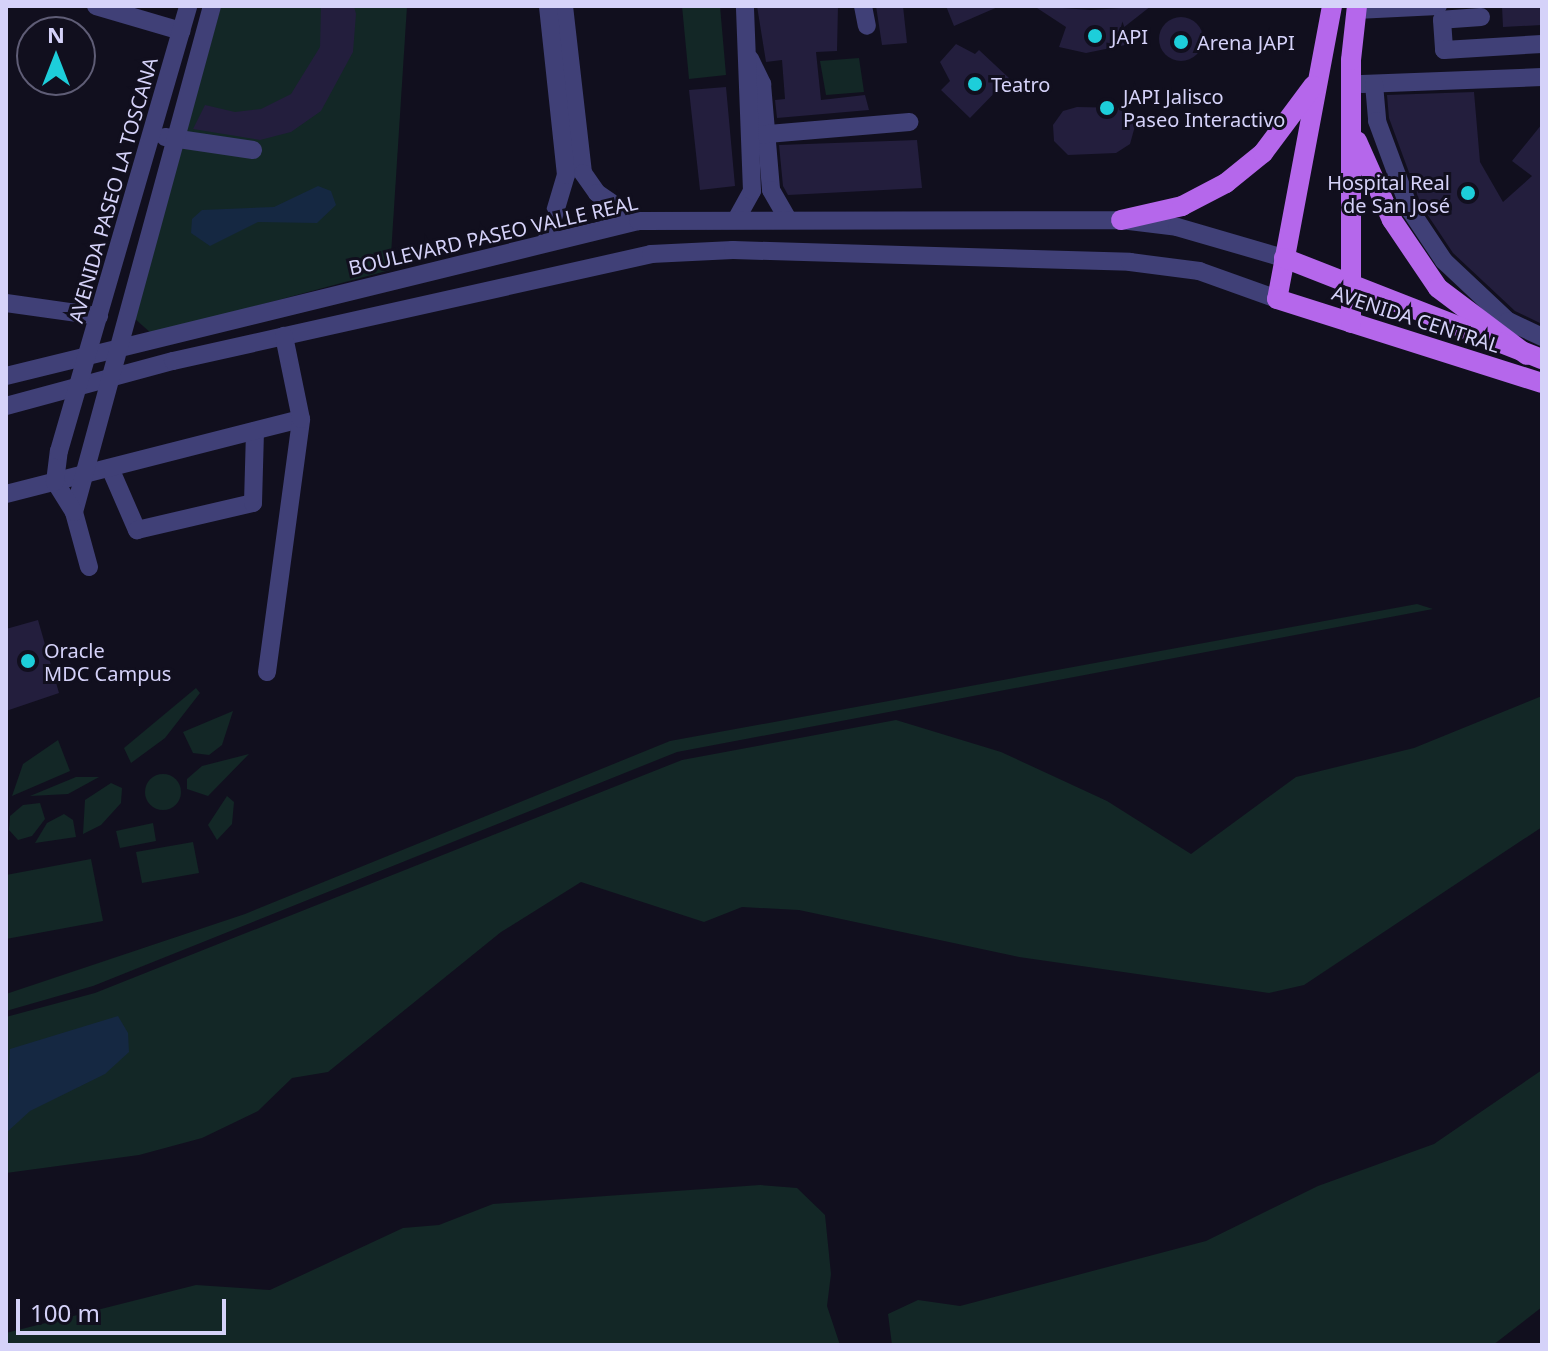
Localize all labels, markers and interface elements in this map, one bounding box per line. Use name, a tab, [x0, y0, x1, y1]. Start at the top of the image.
north arrow	[16, 16, 96, 96]
text: N	[47, 19, 65, 49]
place label: JAPI	[1111, 24, 1148, 48]
marker: JAPI	[1086, 27, 1104, 45]
place label: Arena JAPI	[1197, 30, 1295, 54]
marker: Arena JAPI	[1172, 33, 1190, 51]
street label: AVENIDA PASEO LA TOSCANA	[64, 54, 162, 326]
place label: Teatro	[991, 72, 1050, 96]
marker: Teatro	[966, 75, 984, 93]
place label: JAPI Jalisco Paseo Interactivo	[1123, 84, 1285, 131]
marker: JAPI Jalisco Paseo Interactivo	[1098, 99, 1116, 117]
place label: Hospital Real de San José	[1327, 170, 1450, 217]
marker: Hospital Real de San José	[1457, 182, 1479, 204]
street label: BOULEVARD PASEO VALLE REAL	[346, 190, 640, 280]
street label: AVENIDA CENTRAL	[1329, 281, 1503, 357]
place label: Oracle MDC Campus	[44, 638, 171, 685]
marker: Oracle MDC Campus	[19, 652, 37, 670]
scale bar	[20, 1283, 230, 1333]
text: 100 m	[30, 1296, 100, 1329]

